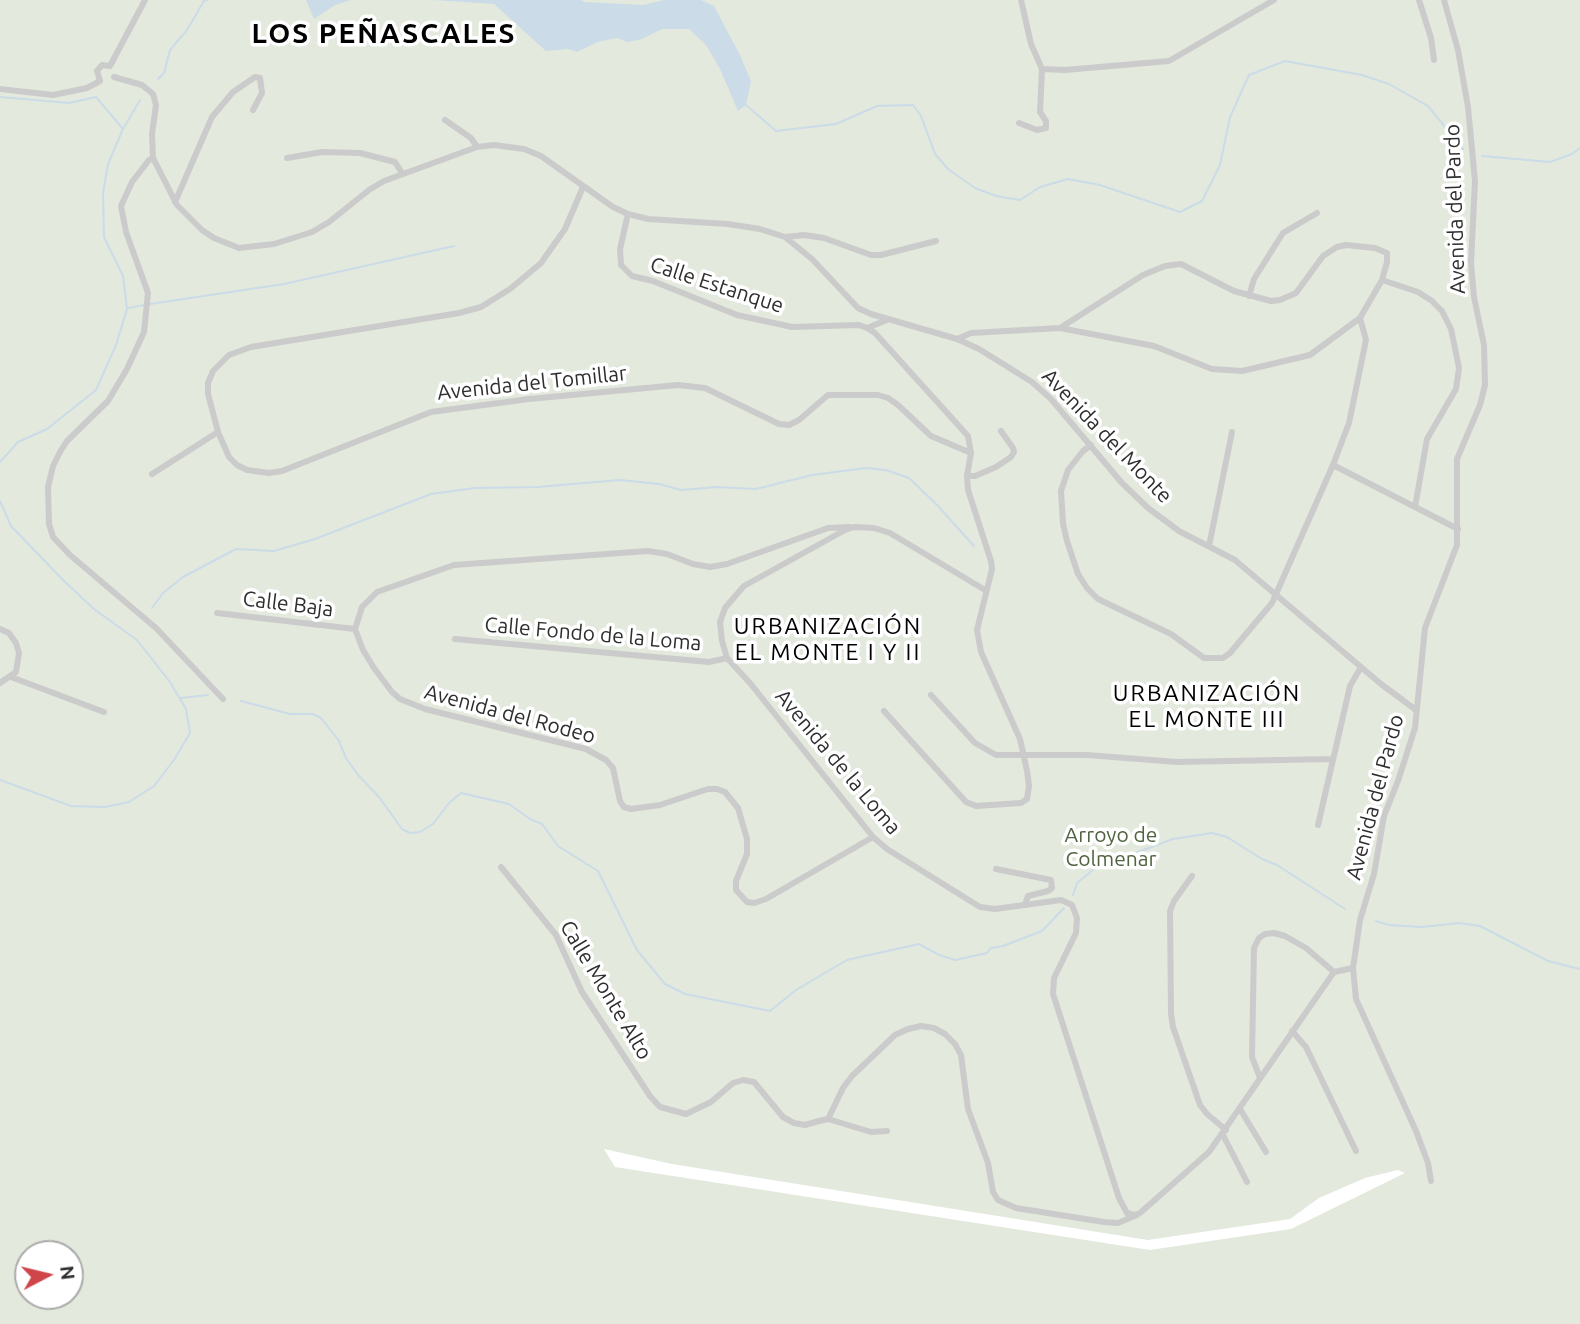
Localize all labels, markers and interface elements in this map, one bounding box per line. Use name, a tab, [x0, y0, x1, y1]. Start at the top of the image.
district label: LOS PEÑASCALES	[253, 17, 515, 51]
street label: Avenida del Pardo	[1439, 124, 1471, 294]
street label: Calle Estanque	[647, 252, 787, 318]
street label: Avenida del Tomillar	[436, 361, 628, 405]
street label: Avenida del Monte	[1037, 364, 1177, 508]
street label: Calle Baja	[241, 586, 335, 622]
street label: Calle Fondo de la Loma	[484, 612, 702, 656]
district label: URBANIZACIÓN EL MONTE I Y II	[735, 612, 921, 666]
street label: Avenida del Rodeo	[422, 679, 598, 749]
district label: URBANIZACIÓN EL MONTE III	[1114, 679, 1300, 733]
street label: Avenida de la Loma	[770, 684, 906, 840]
street label: Avenida del Pardo	[1341, 712, 1409, 882]
park label: Arroyo de Colmenar	[1065, 822, 1157, 872]
street label: Calle Monte Alto	[555, 916, 657, 1064]
north arrow	[14, 1240, 84, 1310]
text: N	[56, 1264, 80, 1281]

